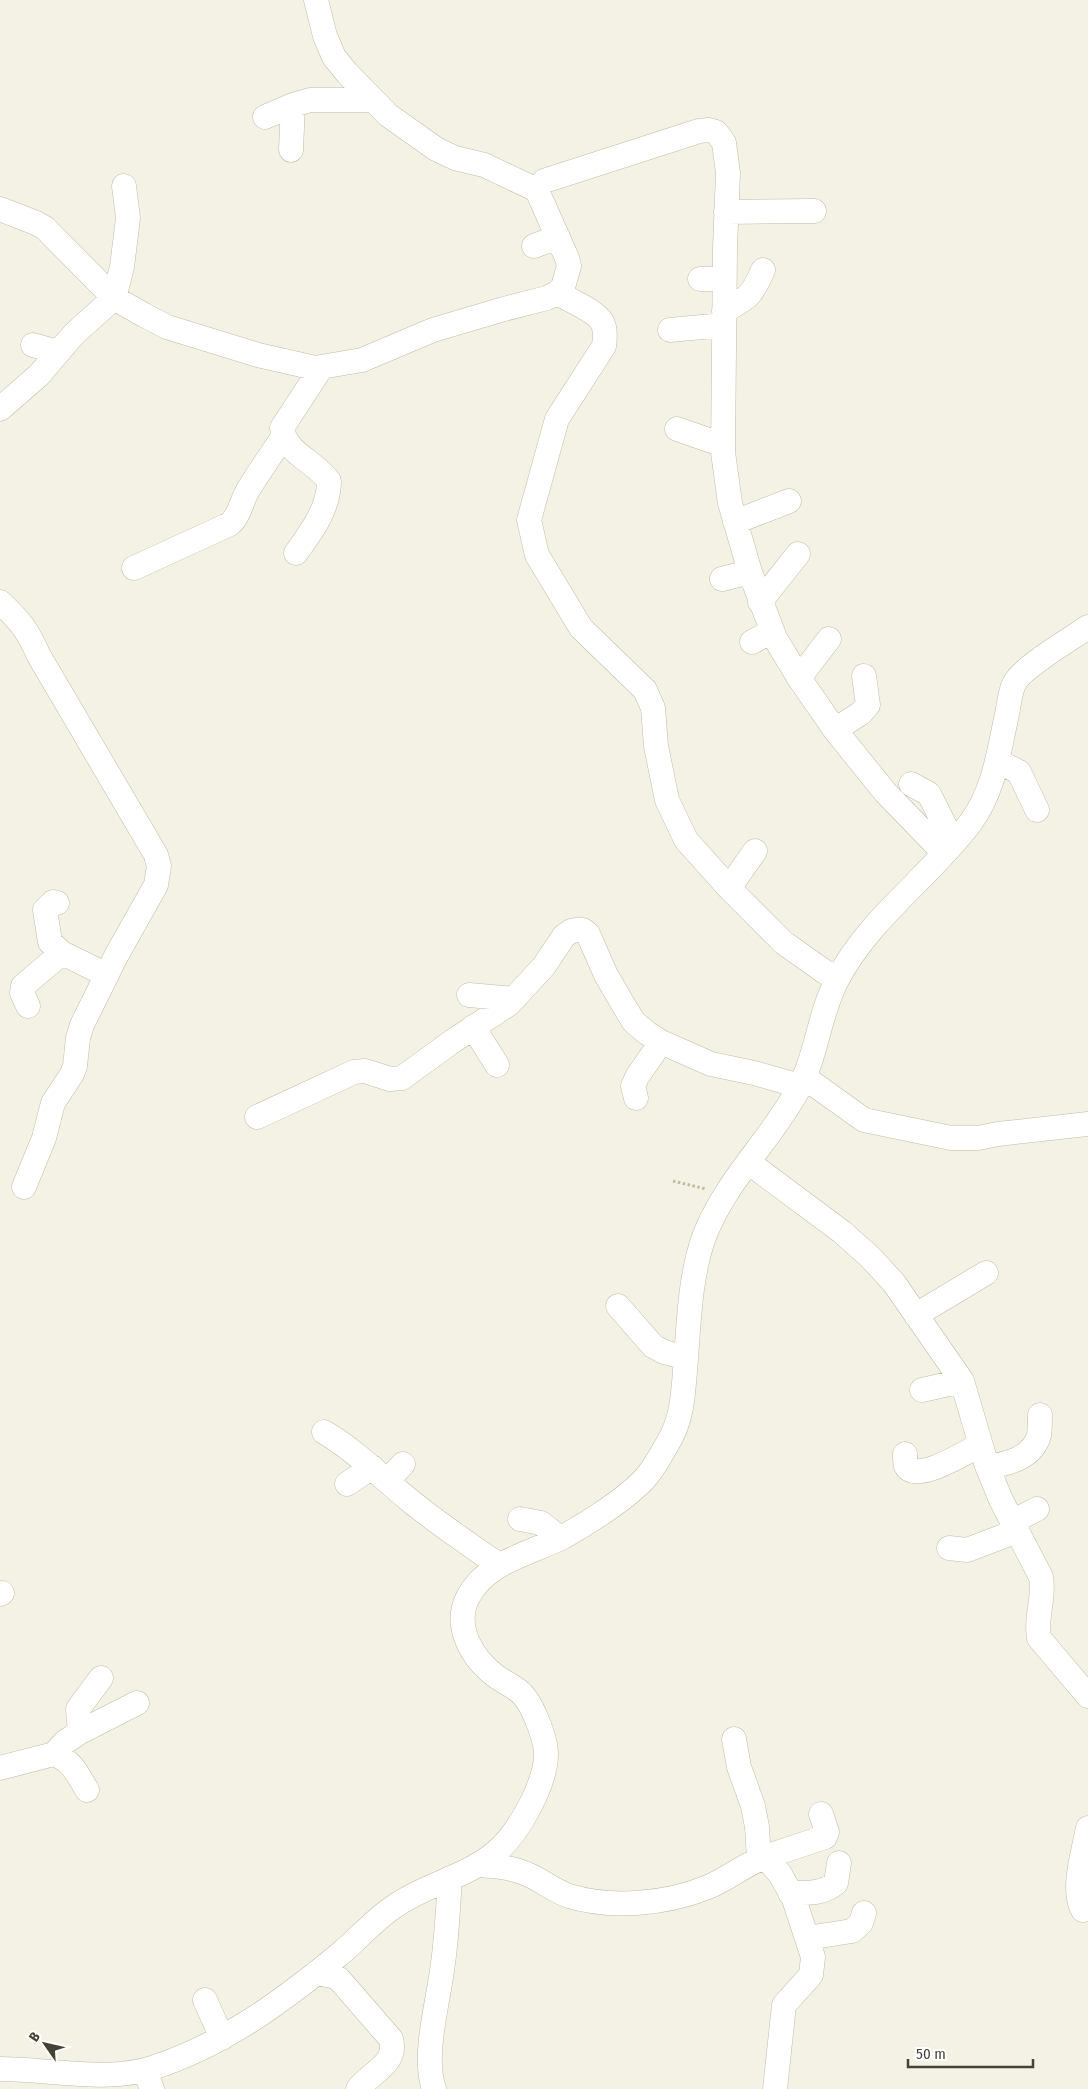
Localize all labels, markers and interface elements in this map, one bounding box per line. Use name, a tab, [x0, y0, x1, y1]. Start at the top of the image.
north arrow	[20, 2019, 70, 2069]
text: B	[25, 2029, 44, 2045]
scale bar	[908, 2036, 1033, 2068]
text: 50 m	[916, 2045, 946, 2063]

